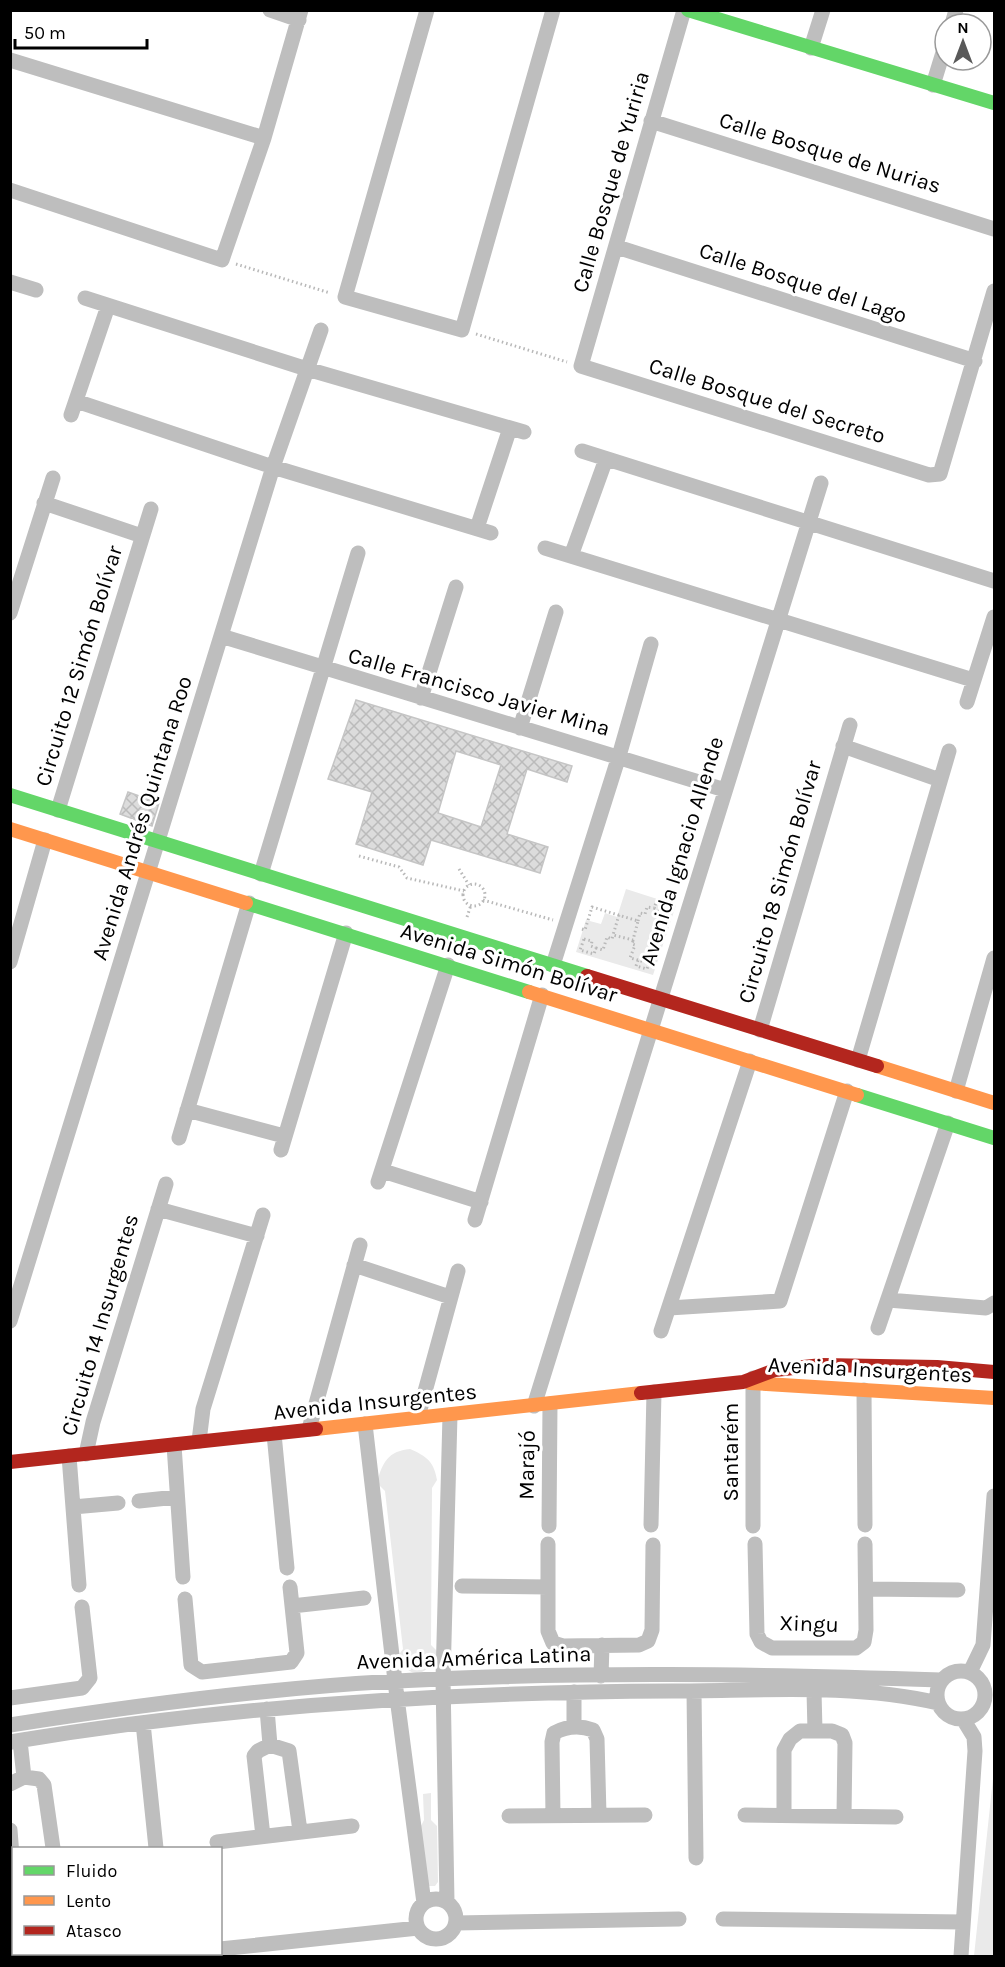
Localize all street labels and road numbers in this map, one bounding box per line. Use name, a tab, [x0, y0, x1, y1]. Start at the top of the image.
street label: Calle Bosque de Yuriria	[567, 68, 655, 296]
street label: Calle Bosque de Nurias	[716, 107, 944, 199]
street label: Calle Bosque del Lago	[696, 237, 910, 329]
street label: Calle Bosque del Secreto	[646, 353, 888, 449]
street label: Circuito 12 Simón Bolívar	[30, 542, 128, 790]
street label: Calle Francisco Javier Mina	[345, 642, 613, 742]
street label: Avenida Andrés Quintana Roo	[86, 673, 198, 963]
street label: Avenida Ignacio Allende	[635, 734, 729, 968]
street label: Circuito 18 Simón Bolívar	[733, 758, 827, 1006]
street label: Avenida Simón Bolívar	[398, 918, 621, 1008]
street label: Circuito 14 Insurgentes	[56, 1211, 144, 1439]
street label: Avenida Insurgentes	[767, 1352, 973, 1388]
street label: Avenida Insurgentes	[272, 1378, 478, 1426]
street label: Santarém	[718, 1403, 744, 1501]
street label: Marajó	[513, 1430, 541, 1500]
street label: Xingu	[779, 1610, 839, 1638]
street label: Avenida América Latina	[356, 1641, 592, 1675]

